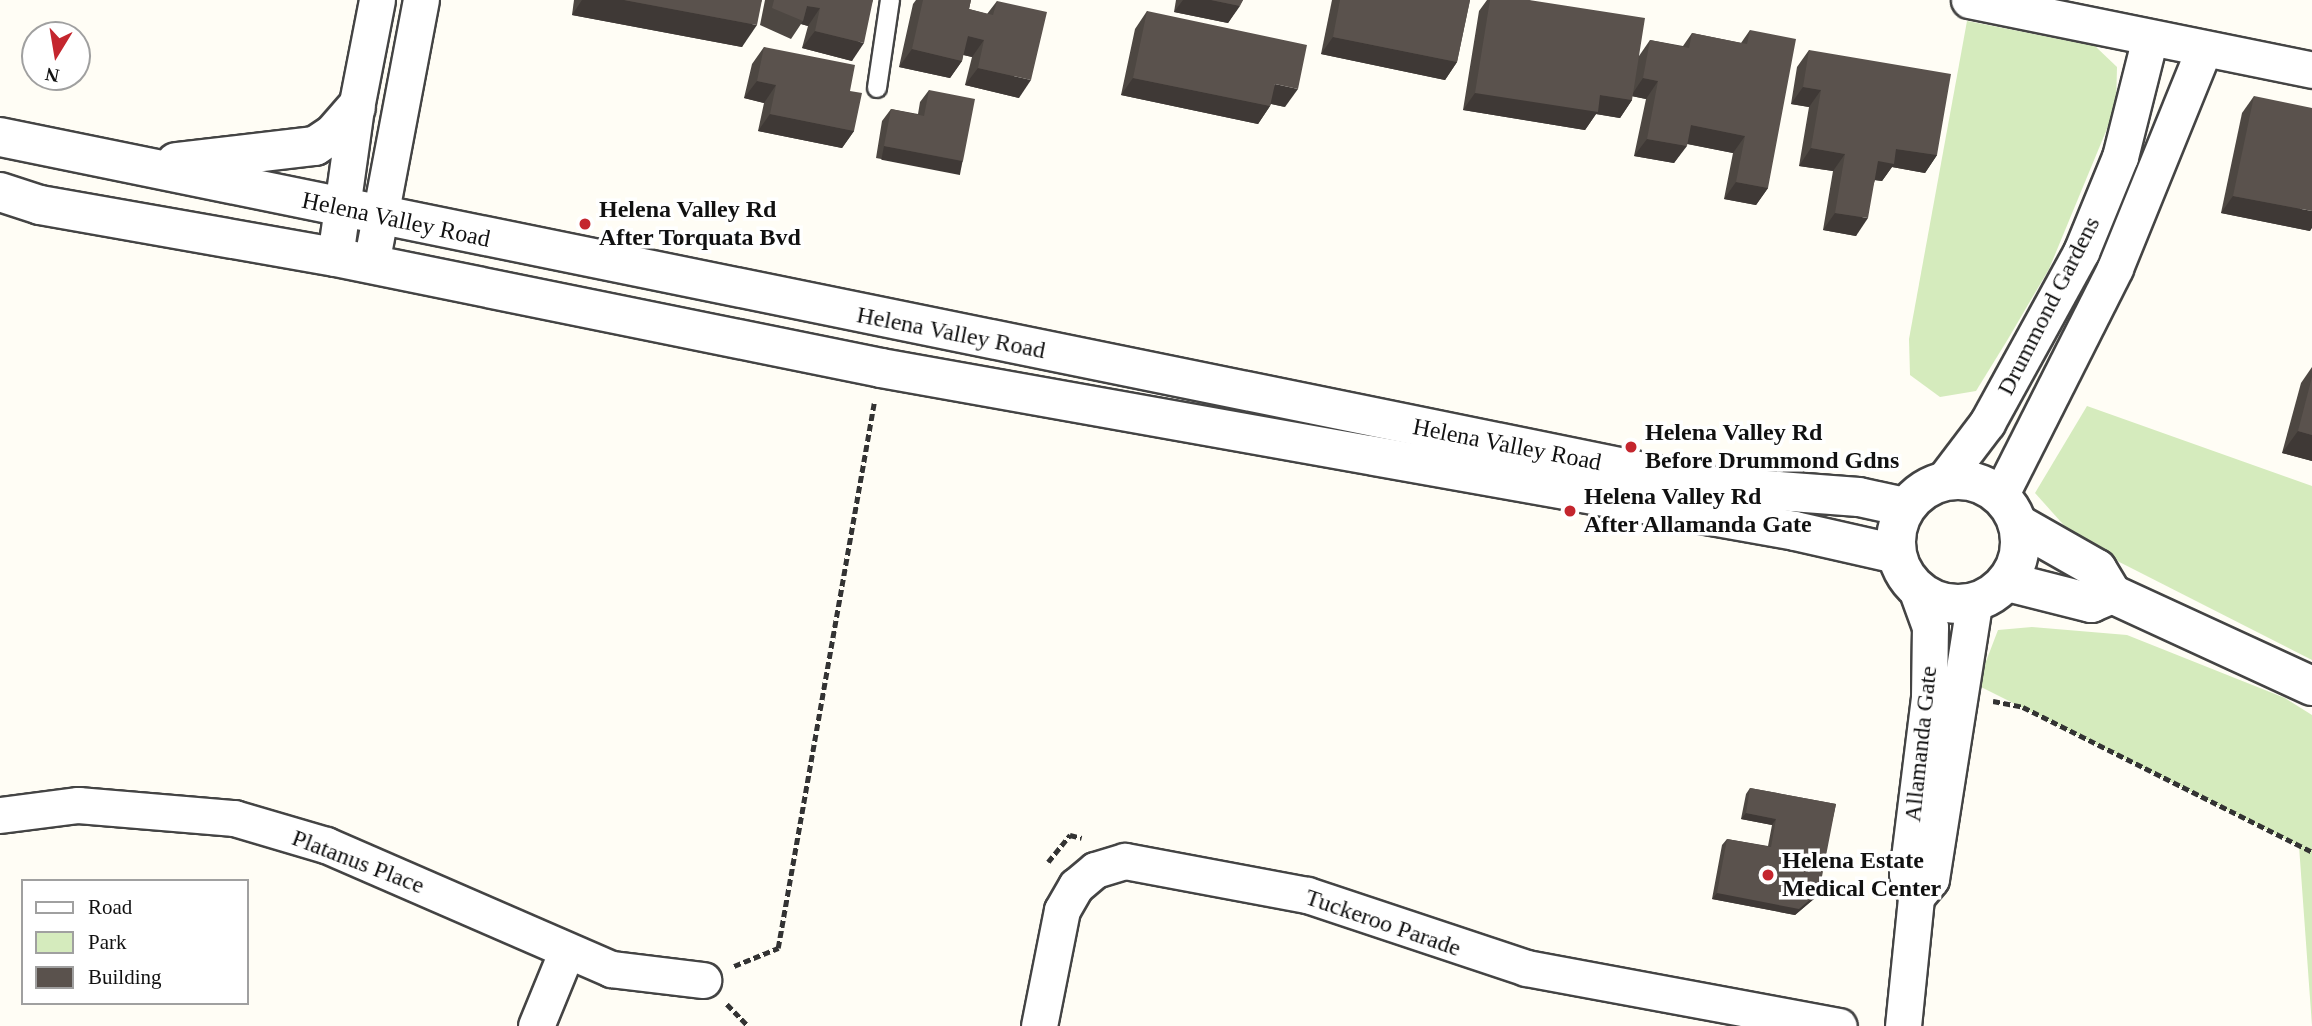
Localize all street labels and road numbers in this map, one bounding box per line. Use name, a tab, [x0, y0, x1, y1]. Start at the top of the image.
street label: Helena Valley Road	[299, 186, 493, 254]
street label: Drummond Gardens	[1992, 212, 2106, 400]
street label: Helena Valley Road	[854, 301, 1048, 365]
street label: Helena Valley Road	[1410, 413, 1604, 477]
street label: Allamanda Gate	[1898, 665, 1944, 823]
street label: Platanus Place	[288, 824, 428, 900]
street label: Tuckeroo Parade	[1302, 883, 1464, 963]

